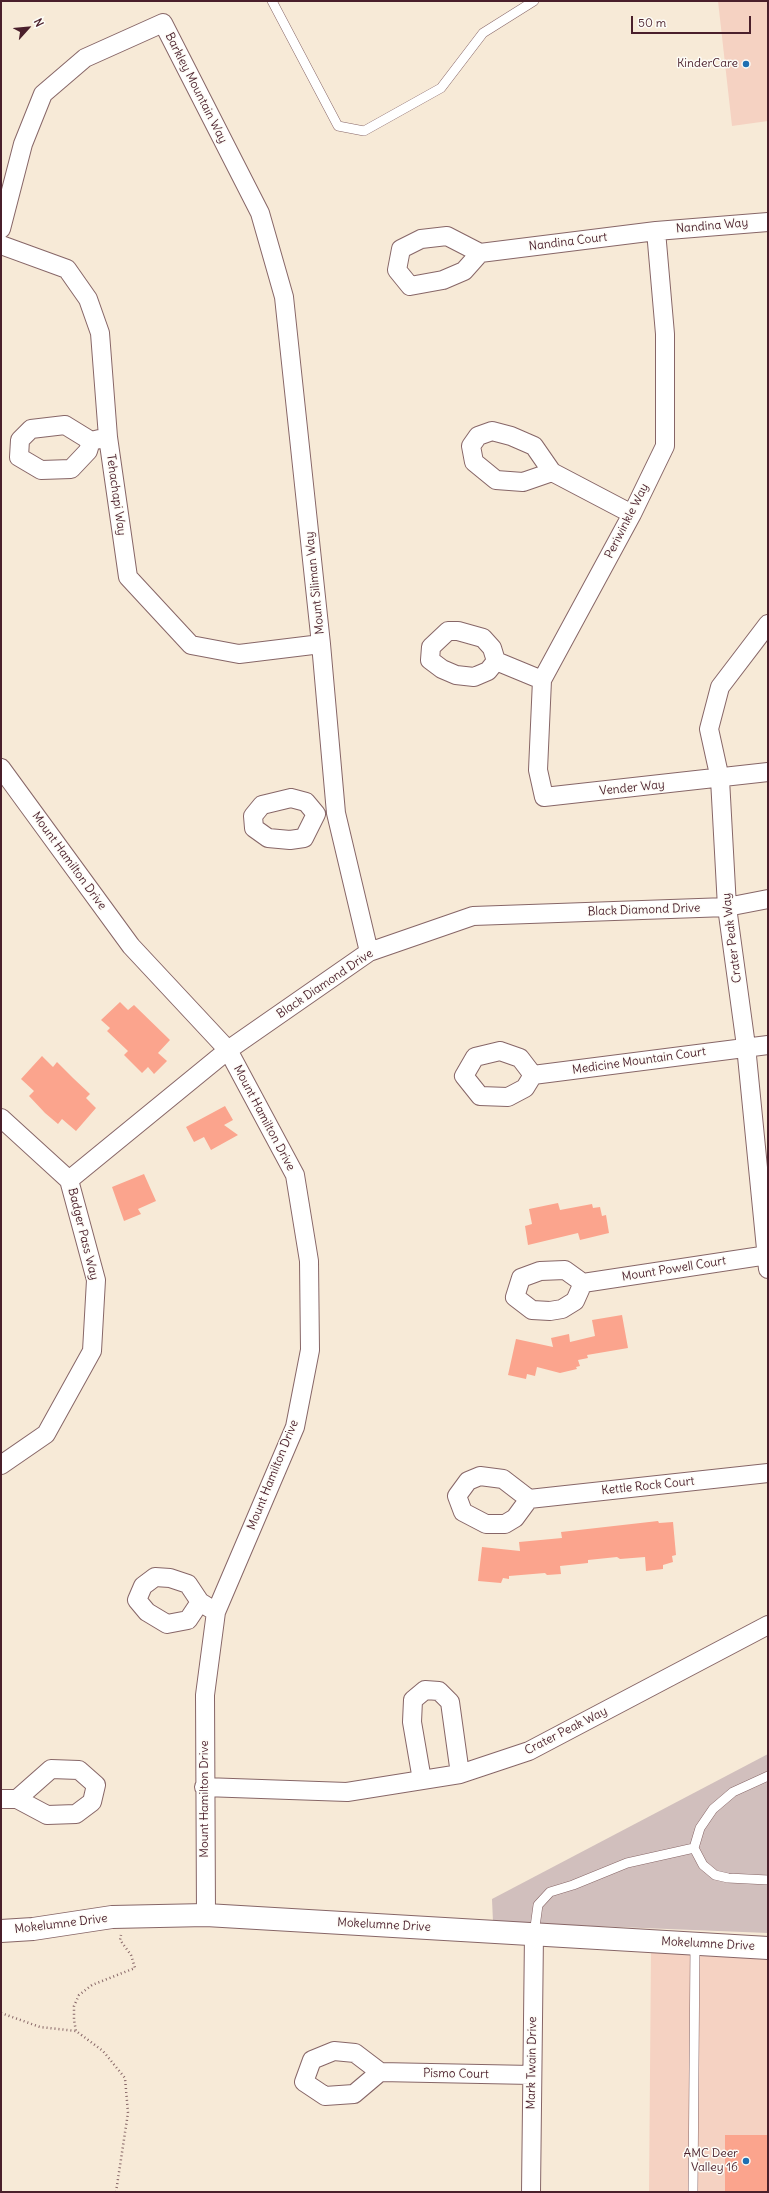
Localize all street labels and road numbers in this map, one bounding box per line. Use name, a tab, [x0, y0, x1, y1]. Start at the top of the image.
street label: Barkley Mountain Way	[162, 30, 230, 146]
street label: Nandina Way	[675, 216, 749, 236]
street label: Nandina Court	[528, 230, 608, 254]
street label: Tehachapi Way	[103, 453, 129, 537]
street label: Periwinkle Way	[602, 481, 652, 561]
street label: Mount Siliman Way	[302, 531, 328, 635]
street label: Vender Way	[599, 777, 665, 799]
street label: Mount Hamilton Drive	[29, 809, 109, 913]
street label: Crater Peak Way	[719, 892, 745, 984]
street label: Black Diamond Drive	[587, 901, 701, 919]
street label: Black Diamond Drive	[274, 946, 376, 1022]
street label: Medicine Mountain Court	[571, 1044, 707, 1078]
street label: Mount Hamilton Drive	[230, 1063, 298, 1173]
street label: Badger Pass Way	[65, 1187, 101, 1281]
street label: Mount Powell Court	[621, 1254, 727, 1284]
street label: Mount Hamilton Drive	[244, 1418, 302, 1532]
street label: Kettle Rock Court	[601, 1474, 695, 1498]
street label: Crater Peak Way	[522, 1704, 610, 1758]
street label: Mount Hamilton Drive	[198, 1740, 212, 1858]
street label: Mokelumne Drive	[14, 1911, 108, 1937]
street label: Mokelumne Drive	[337, 1915, 431, 1935]
street label: Mokelumne Drive	[661, 1934, 755, 1954]
street label: Mark Twain Drive	[524, 2016, 540, 2110]
street label: Pismo Court	[423, 2066, 489, 2082]

